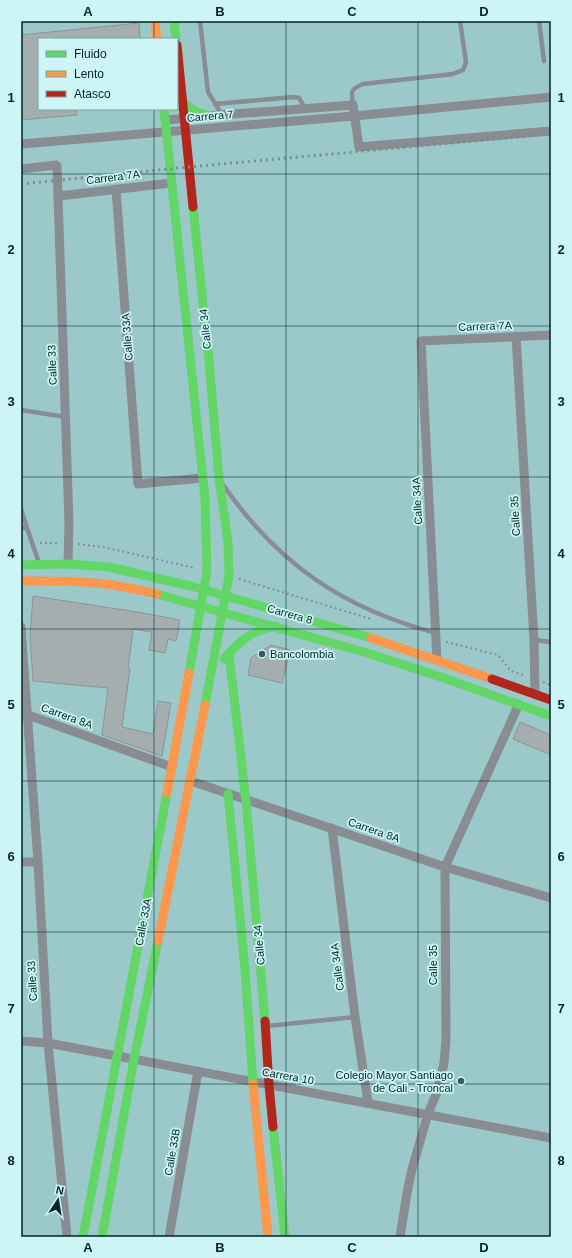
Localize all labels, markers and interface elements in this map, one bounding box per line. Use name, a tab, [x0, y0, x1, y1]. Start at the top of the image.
text: A	[83, 4, 93, 19]
text: B	[215, 4, 225, 19]
text: C	[347, 4, 357, 19]
text: D	[479, 4, 489, 19]
legend	[38, 38, 178, 110]
text: Fluido	[74, 47, 107, 61]
text: Lento	[74, 67, 104, 81]
text: Atasco	[74, 87, 111, 101]
text: 1	[7, 90, 15, 105]
text: 1	[557, 90, 565, 105]
street label: Carrera 7	[186, 108, 234, 124]
street label: Carrera 7A	[86, 168, 141, 186]
text: 2	[7, 242, 15, 257]
text: 2	[557, 242, 565, 257]
street label: Calle 34	[197, 308, 213, 350]
street label: Calle 33A	[119, 312, 135, 361]
street label: Carrera 7A	[458, 319, 513, 333]
street label: Calle 33	[45, 345, 59, 385]
text: 3	[7, 394, 15, 409]
text: 3	[557, 394, 565, 409]
street label: Calle 34A	[410, 476, 424, 525]
street label: Calle 35	[508, 496, 522, 536]
text: 4	[7, 546, 15, 561]
text: 4	[557, 546, 565, 561]
street label: Carrera 8	[266, 602, 314, 626]
place label: Bancolombia	[270, 648, 334, 660]
marker: Bancolombia	[257, 649, 267, 659]
text: 5	[7, 697, 15, 712]
text: 5	[557, 697, 565, 712]
street label: Carrera 8A	[40, 701, 95, 731]
street label: Carrera 8A	[347, 816, 402, 845]
text: 6	[7, 849, 15, 864]
text: 6	[557, 849, 565, 864]
street label: Calle 33A	[133, 897, 154, 947]
street label: Calle 34	[251, 924, 267, 966]
street label: Calle 34A	[328, 942, 346, 991]
street label: Calle 35	[427, 945, 439, 985]
street label: Calle 33	[25, 961, 39, 1001]
text: 7	[7, 1001, 15, 1016]
text: 7	[557, 1001, 565, 1016]
street label: Carrera 10	[261, 1066, 315, 1086]
place label: Colegio Mayor Santiago de Cali - Troncal	[336, 1069, 453, 1094]
marker: Colegio Mayor Santiago de Cali - Troncal	[456, 1076, 466, 1086]
street label: Calle 33B	[162, 1127, 182, 1177]
text: 8	[7, 1153, 15, 1168]
text: 8	[557, 1153, 565, 1168]
north arrow	[38, 1180, 78, 1220]
text: N	[55, 1184, 65, 1197]
text: A	[83, 1240, 93, 1255]
text: B	[215, 1240, 225, 1255]
text: C	[347, 1240, 357, 1255]
text: D	[479, 1240, 489, 1255]

